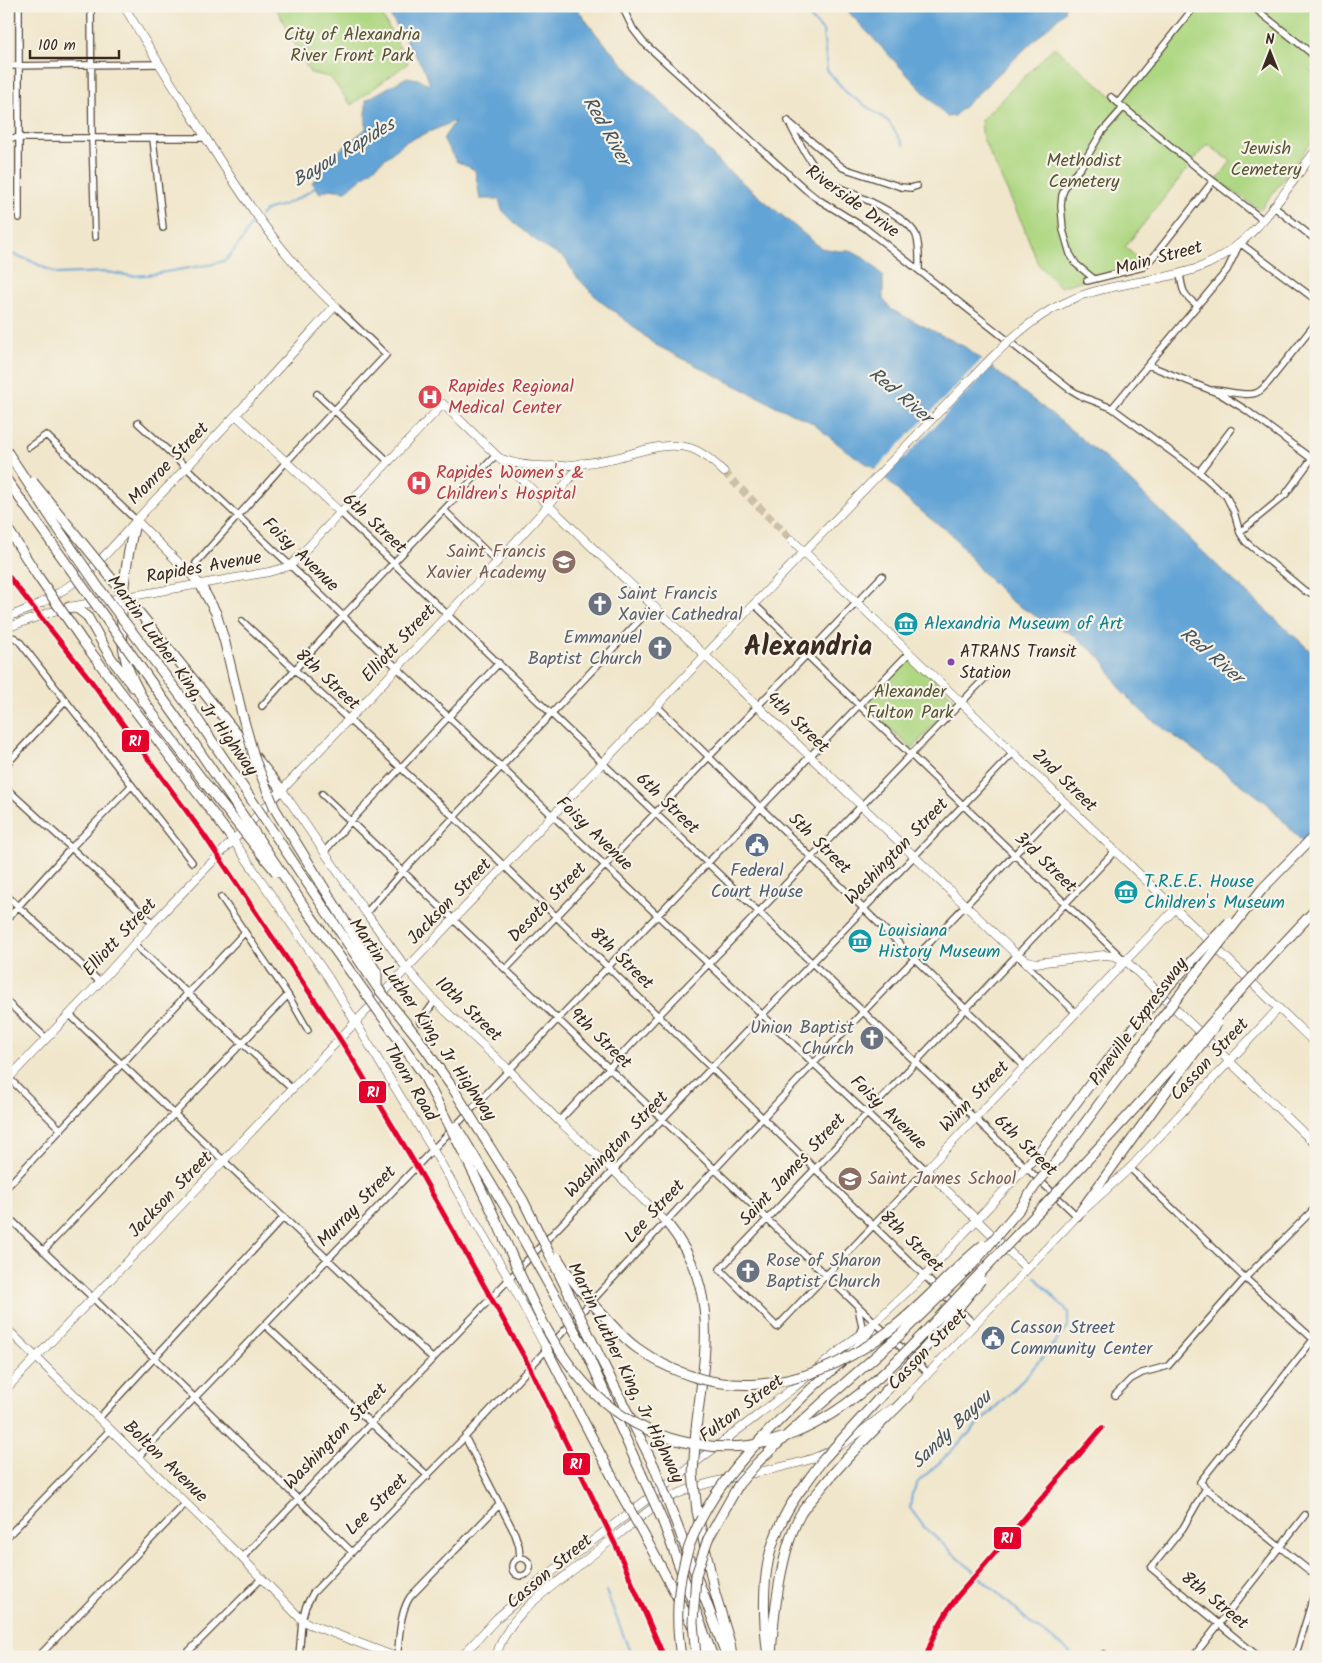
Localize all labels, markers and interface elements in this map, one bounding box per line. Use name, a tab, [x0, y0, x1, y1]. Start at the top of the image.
park label: City of Alexandria River Front Park	[284, 21, 420, 71]
scale bar	[30, 28, 119, 60]
north arrow	[1244, 28, 1294, 78]
text: N	[1266, 29, 1275, 51]
text: 100 m	[38, 34, 76, 58]
water label: Red River	[574, 91, 640, 174]
water label: Bayou Rapides	[287, 110, 403, 195]
park label: Jewish Cemetery	[1231, 135, 1302, 185]
park label: Methodist Cemetery	[1047, 147, 1123, 197]
street label: Riverside Drive	[799, 158, 905, 246]
street label: Main Street	[1112, 233, 1207, 285]
water label: Red River	[862, 360, 941, 434]
place label: Rapides Regional Medical Center	[448, 373, 574, 423]
hospital icon: Rapides Regional Medical Center	[417, 384, 443, 410]
street label: Monroe Street	[121, 415, 217, 513]
place label: Rapides Women's & Children's Hospital	[436, 459, 584, 509]
hospital icon: Rapides Women's & Children's Hospital	[406, 470, 432, 496]
street label: 6th Street	[335, 486, 414, 562]
street label: Foisy Avenue	[255, 510, 345, 600]
place label: Saint Francis Xavier Academy	[426, 538, 547, 588]
street label: Rapides Avenue	[144, 544, 264, 592]
school or university icon: Saint Francis Xavier Academy	[551, 549, 577, 575]
street label: Martin Luther King, Jr Highway	[99, 569, 265, 783]
place label: Saint Francis Xavier Cathedral	[618, 580, 743, 630]
church icon: Saint Francis Xavier Cathedral	[587, 591, 613, 617]
street label: Elliott Street	[355, 597, 444, 690]
place label: Alexandria Museum of Art	[924, 610, 1124, 639]
museum icon: Alexandria Museum of Art	[893, 611, 919, 637]
water label: Red River	[1173, 620, 1252, 694]
place label: Emmanuel Baptist Church	[528, 624, 643, 674]
district label: Alexandria	[744, 625, 872, 670]
church icon: Emmanuel Baptist Church	[647, 635, 673, 661]
place label: ATRANS Transit Station	[960, 639, 1077, 687]
street label: 8th Street	[288, 642, 367, 719]
marker: ATRANS Transit Station	[946, 657, 956, 667]
park label: Alexander Fulton Park	[866, 678, 954, 728]
street label: 4th Street	[758, 685, 836, 762]
line badge: R1	[121, 729, 150, 753]
text: R1	[129, 731, 142, 753]
street label: 2nd Street	[1024, 742, 1104, 821]
street label: 6th Street	[628, 766, 706, 843]
street label: Foisy Avenue	[549, 789, 639, 879]
street label: Washington Street	[838, 791, 957, 912]
street label: 5th Street	[780, 806, 858, 883]
street label: 3rd Street	[1007, 825, 1084, 901]
public building icon: Federal Court House	[744, 832, 770, 858]
street label: Jackson Street	[401, 851, 500, 952]
street label: Desoto Street	[502, 855, 595, 950]
place label: Federal Court House	[711, 857, 803, 907]
place label: T.R.E.E. House Children's Museum	[1144, 868, 1285, 918]
museum icon: T.R.E.E. House Children's Museum	[1113, 879, 1139, 905]
street label: Elliott Street	[76, 891, 165, 984]
street label: Martin Luther King, Jr Highway	[341, 912, 504, 1128]
place label: Louisiana History Museum	[878, 917, 1000, 967]
street label: 8th Street	[582, 921, 661, 998]
museum icon: Louisiana History Museum	[847, 928, 873, 954]
street label: Pineville Expressway	[1082, 951, 1196, 1092]
street label: 10th Street	[428, 970, 509, 1050]
street label: 9th Street	[562, 1001, 639, 1077]
street label: Casson Street	[1164, 1011, 1257, 1108]
place label: Union Baptist Church	[750, 1014, 855, 1064]
church icon: Union Baptist Church	[859, 1025, 885, 1051]
street label: Thorn Road	[375, 1039, 445, 1128]
street label: Winn Street	[933, 1054, 1018, 1140]
street label: Foisy Avenue	[843, 1068, 933, 1158]
line badge: R1	[358, 1080, 387, 1104]
text: R1	[367, 1082, 380, 1104]
street label: Washington Street	[558, 1084, 677, 1205]
street label: Saint James Street	[733, 1106, 854, 1233]
street label: 6th Street	[986, 1108, 1064, 1185]
street label: Jackson Street	[122, 1144, 221, 1245]
street label: Murray Street	[310, 1159, 404, 1255]
place label: Saint James School	[868, 1165, 1017, 1194]
school or university icon: Saint James School	[837, 1166, 863, 1192]
street label: Lee Street	[617, 1173, 693, 1251]
street label: 8th Street	[872, 1204, 951, 1281]
place label: Rose of Sharon Baptist Church	[766, 1247, 881, 1297]
street label: Martin Luther King, Jr Highway	[559, 1258, 691, 1489]
church icon: Rose of Sharon Baptist Church	[735, 1258, 761, 1284]
street label: Casson Street	[881, 1301, 976, 1398]
place label: Casson Street Community Center	[1010, 1314, 1153, 1364]
public building icon: Casson Street Community Center	[980, 1325, 1006, 1351]
street label: Fulton Street	[693, 1367, 792, 1451]
street label: Washington Street	[277, 1376, 396, 1497]
water label: Sandy Bayou	[905, 1382, 1001, 1476]
street label: Bolton Avenue	[116, 1414, 214, 1510]
line badge: R1	[562, 1452, 591, 1476]
text: R1	[570, 1454, 583, 1476]
street label: Lee Street	[339, 1466, 416, 1543]
street label: Casson Street	[500, 1526, 600, 1617]
line badge: R1	[993, 1526, 1022, 1550]
text: R1	[1001, 1528, 1014, 1550]
street label: 8th Street	[1174, 1564, 1255, 1638]

